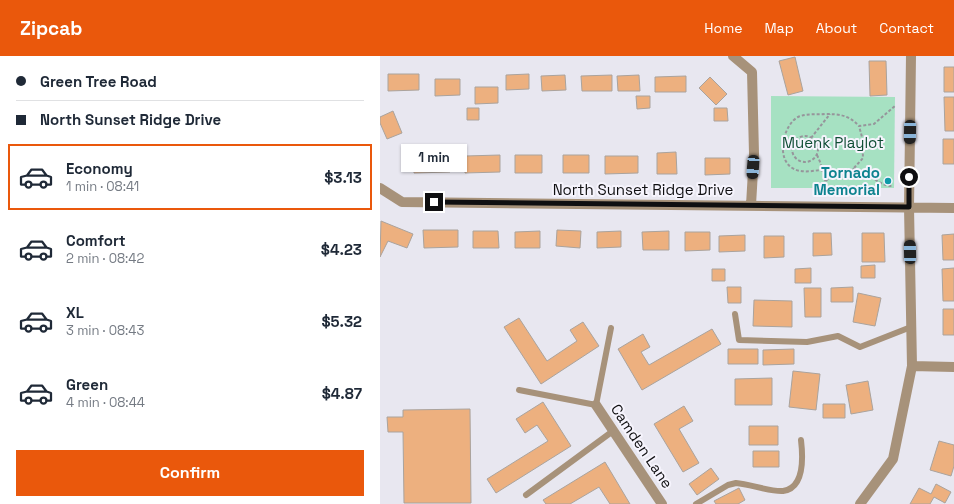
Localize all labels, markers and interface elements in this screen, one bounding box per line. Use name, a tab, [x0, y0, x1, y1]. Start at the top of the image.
text: Zipcab	[20, 16, 82, 41]
text: Home	[704, 19, 742, 37]
text: Map	[764, 19, 794, 37]
text: About	[816, 19, 857, 37]
text: Contact	[879, 19, 934, 37]
text: Green Tree Road	[40, 72, 157, 91]
text: North Sunset Ridge Drive	[40, 110, 221, 129]
car	[904, 120, 916, 144]
park label: Muenk Playlot	[782, 133, 884, 152]
callout: 1 min	[401, 144, 467, 172]
text: 1 min	[418, 149, 450, 166]
car	[746, 155, 760, 179]
icon: car	[18, 159, 54, 195]
text: Economy	[66, 159, 133, 178]
place label: Tornado Memorial	[814, 163, 880, 199]
text: $3.13	[324, 168, 362, 187]
route start	[900, 168, 918, 186]
marker: Tornado Memorial	[883, 176, 893, 186]
text: 1 min · 08:41	[66, 178, 139, 195]
street label: North Sunset Ridge Drive	[553, 180, 733, 199]
route end	[425, 193, 443, 211]
icon: car	[18, 231, 54, 267]
text: Comfort	[66, 231, 126, 250]
text: $4.23	[321, 240, 362, 259]
car	[904, 240, 916, 264]
text: 2 min · 08:42	[66, 250, 144, 267]
icon: car	[18, 303, 54, 339]
text: XL	[66, 303, 84, 322]
text: $5.32	[321, 312, 362, 331]
text: 3 min · 08:43	[66, 322, 144, 339]
icon: car	[18, 375, 54, 411]
text: Green	[66, 375, 108, 394]
text: $4.87	[322, 384, 362, 403]
text: 4 min · 08:44	[66, 394, 145, 411]
street label: Camden Lane	[607, 400, 677, 492]
button: Confirm	[16, 450, 364, 496]

